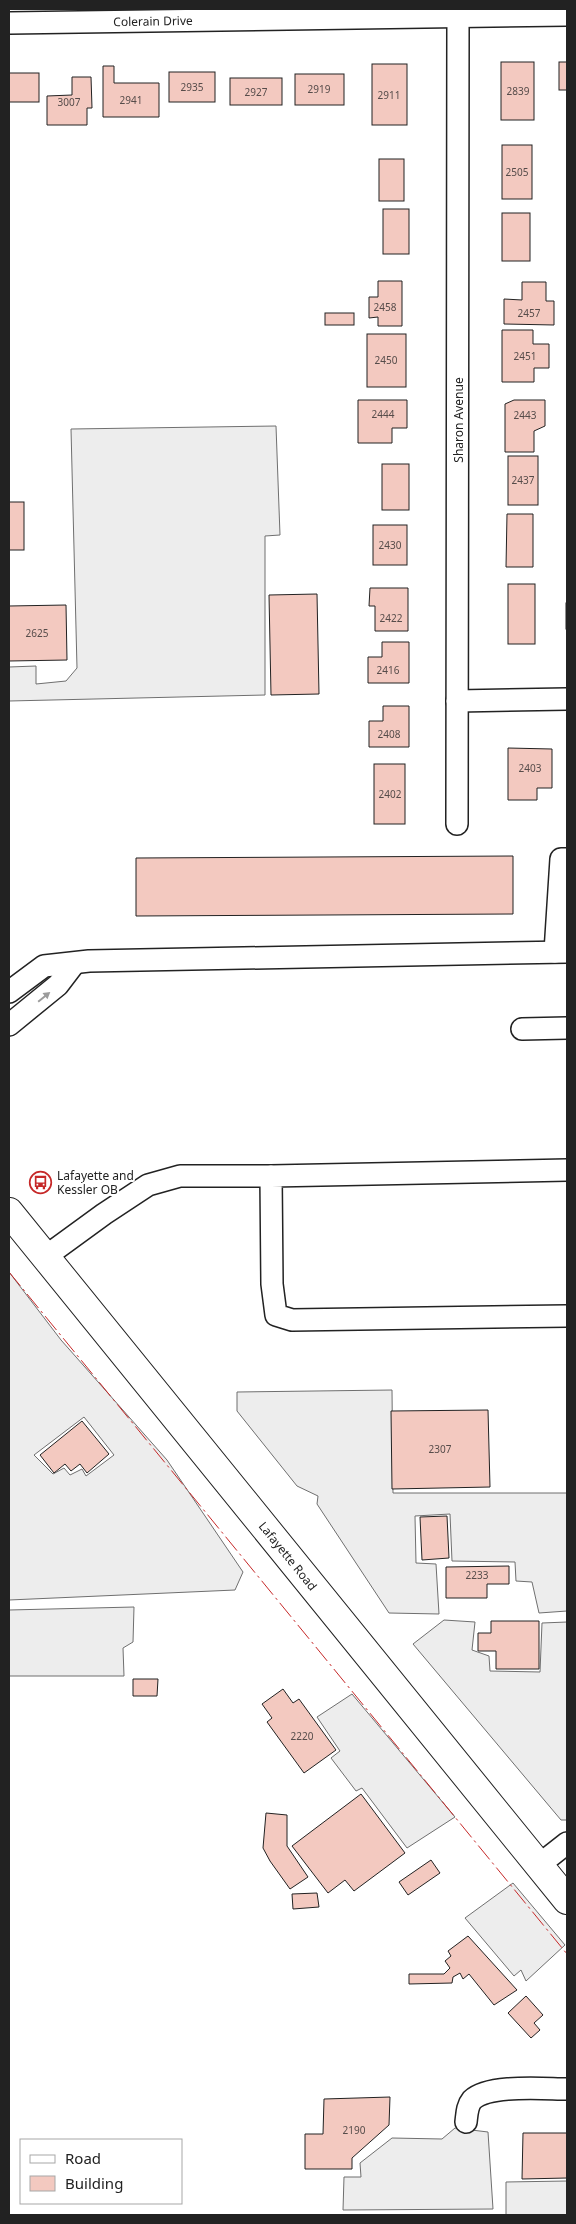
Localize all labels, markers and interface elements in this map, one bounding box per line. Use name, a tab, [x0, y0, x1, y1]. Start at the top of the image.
street label: Colerain Drive	[113, 12, 193, 30]
house number: 2935	[181, 80, 204, 94]
house number: 2919	[308, 82, 331, 96]
house number: 2839	[507, 84, 530, 98]
house number: 2927	[245, 85, 268, 99]
house number: 2911	[378, 88, 400, 102]
house number: 2941	[120, 93, 142, 107]
house number: 3007	[58, 95, 81, 109]
house number: 2505	[506, 165, 529, 179]
house number: 2458	[374, 300, 397, 314]
house number: 2457	[518, 306, 541, 320]
house number: 2451	[514, 349, 536, 363]
house number: 2450	[375, 353, 398, 367]
street label: Sharon Avenue	[450, 377, 467, 463]
house number: 2444	[372, 407, 395, 421]
house number: 2443	[514, 408, 537, 422]
house number: 2437	[512, 473, 535, 487]
house number: 2430	[379, 538, 402, 552]
house number: 2422	[380, 611, 403, 625]
house number: 2625	[26, 626, 49, 640]
house number: 2416	[377, 663, 400, 677]
house number: 2408	[378, 727, 401, 741]
house number: 2403	[519, 761, 542, 775]
house number: 2402	[379, 787, 402, 801]
one-way arrow	[37, 991, 50, 1002]
place label: Lafayette and Kessler OB	[57, 1167, 134, 1198]
bus stop icon: Lafayette and Kessler OB	[29, 1170, 53, 1194]
house number: 2307	[429, 1442, 452, 1456]
street label: Lafayette Road	[255, 1518, 321, 1594]
house number: 2233	[466, 1568, 489, 1582]
house number: 2220	[291, 1729, 314, 1743]
house number: 2190	[343, 2123, 366, 2137]
legend	[20, 2139, 182, 2204]
text: Road	[65, 2148, 101, 2168]
text: Building	[65, 2173, 123, 2193]

